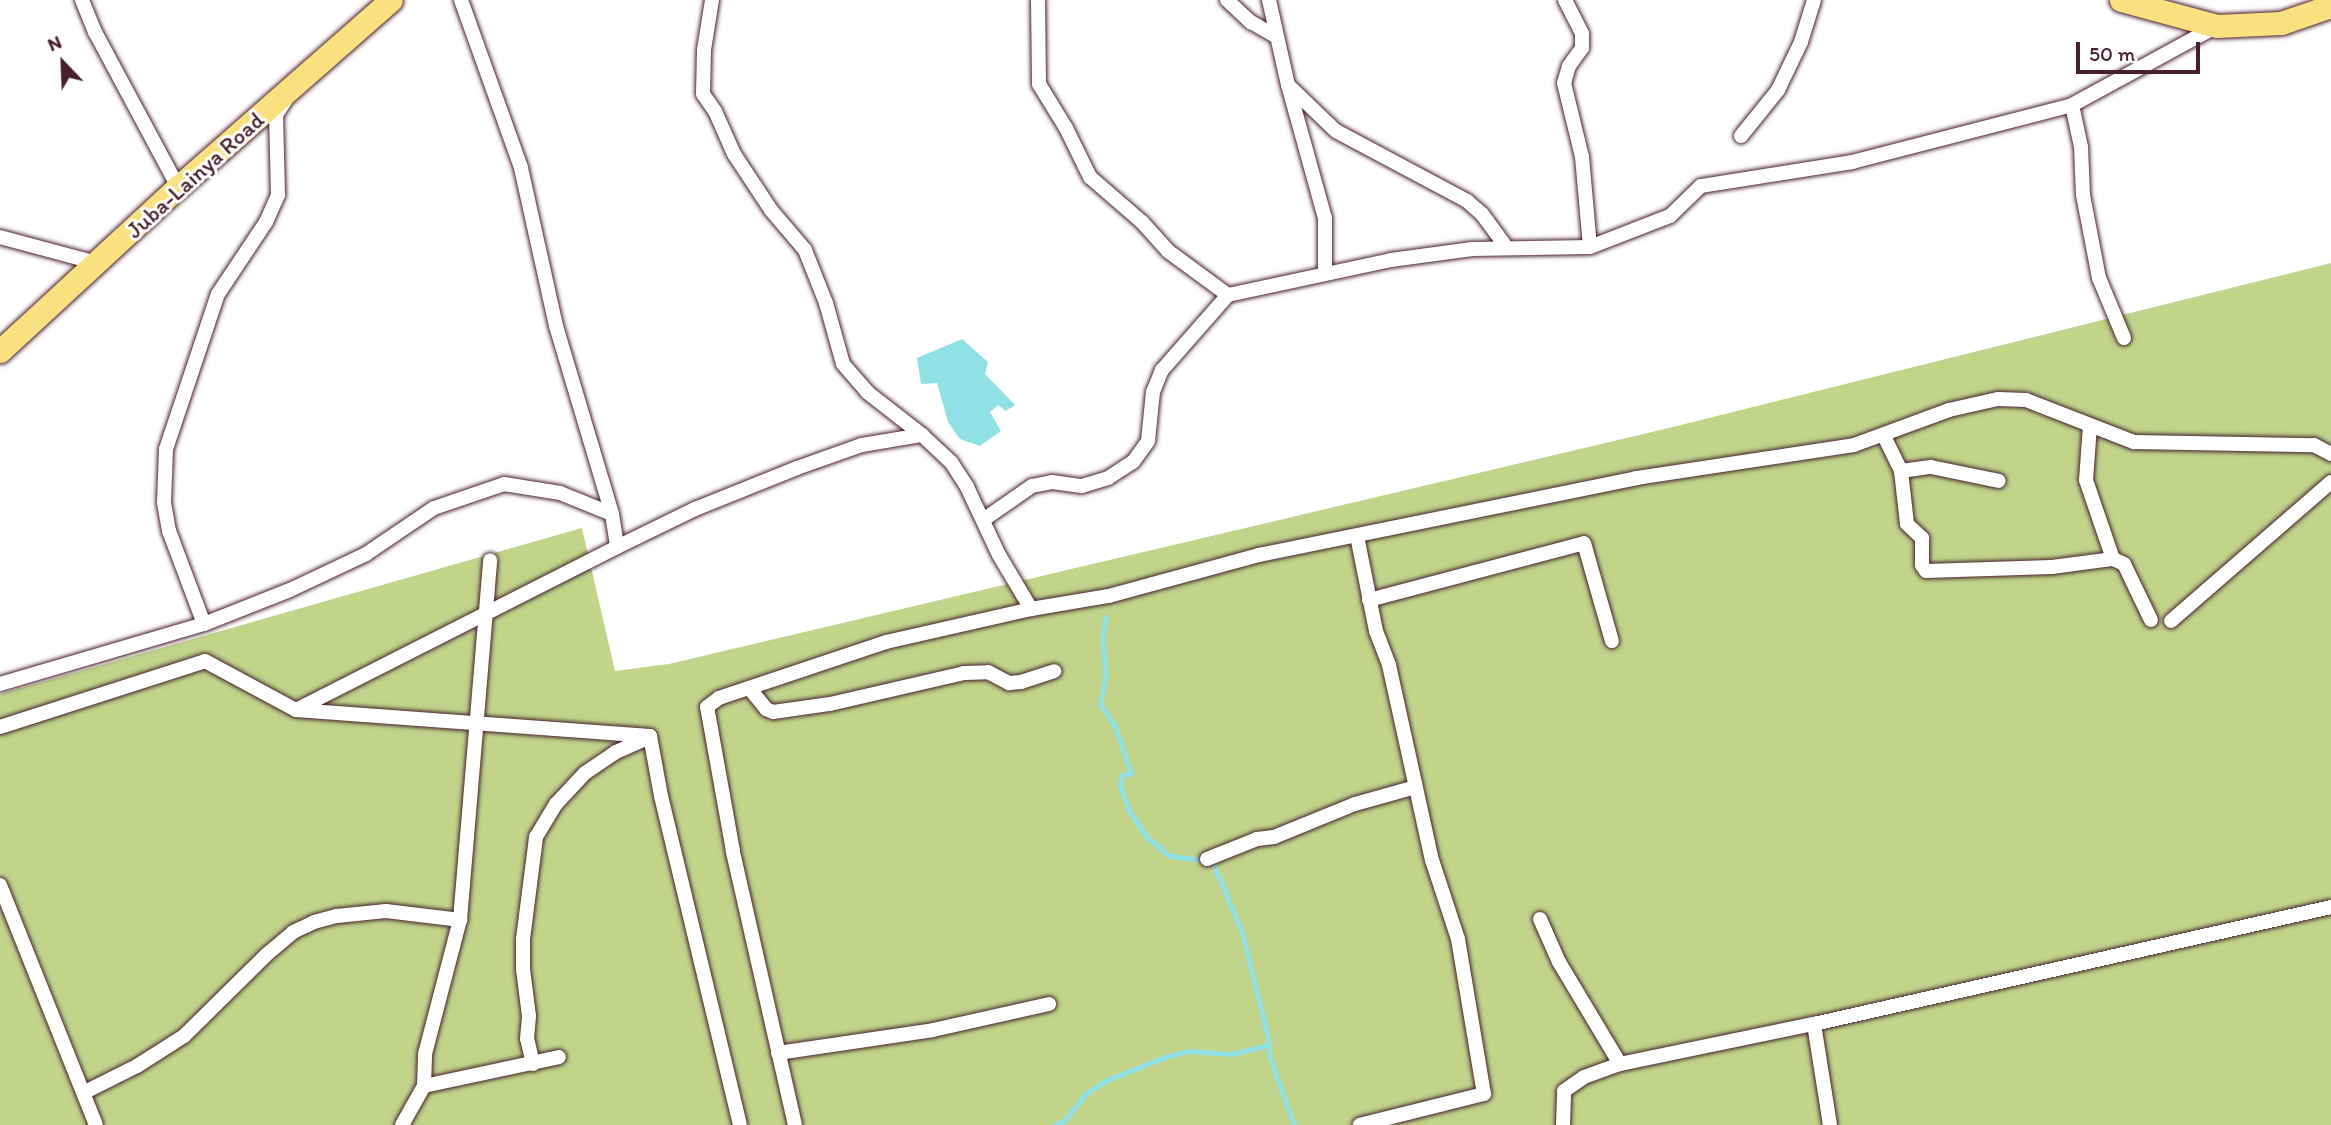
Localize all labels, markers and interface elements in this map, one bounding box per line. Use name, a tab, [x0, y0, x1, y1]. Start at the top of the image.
north arrow	[28, 28, 98, 98]
scale bar	[2079, 28, 2203, 72]
text: N	[44, 30, 65, 56]
text: 50 m	[2089, 41, 2135, 66]
street label: Juba-Lainya Road	[121, 106, 269, 244]

